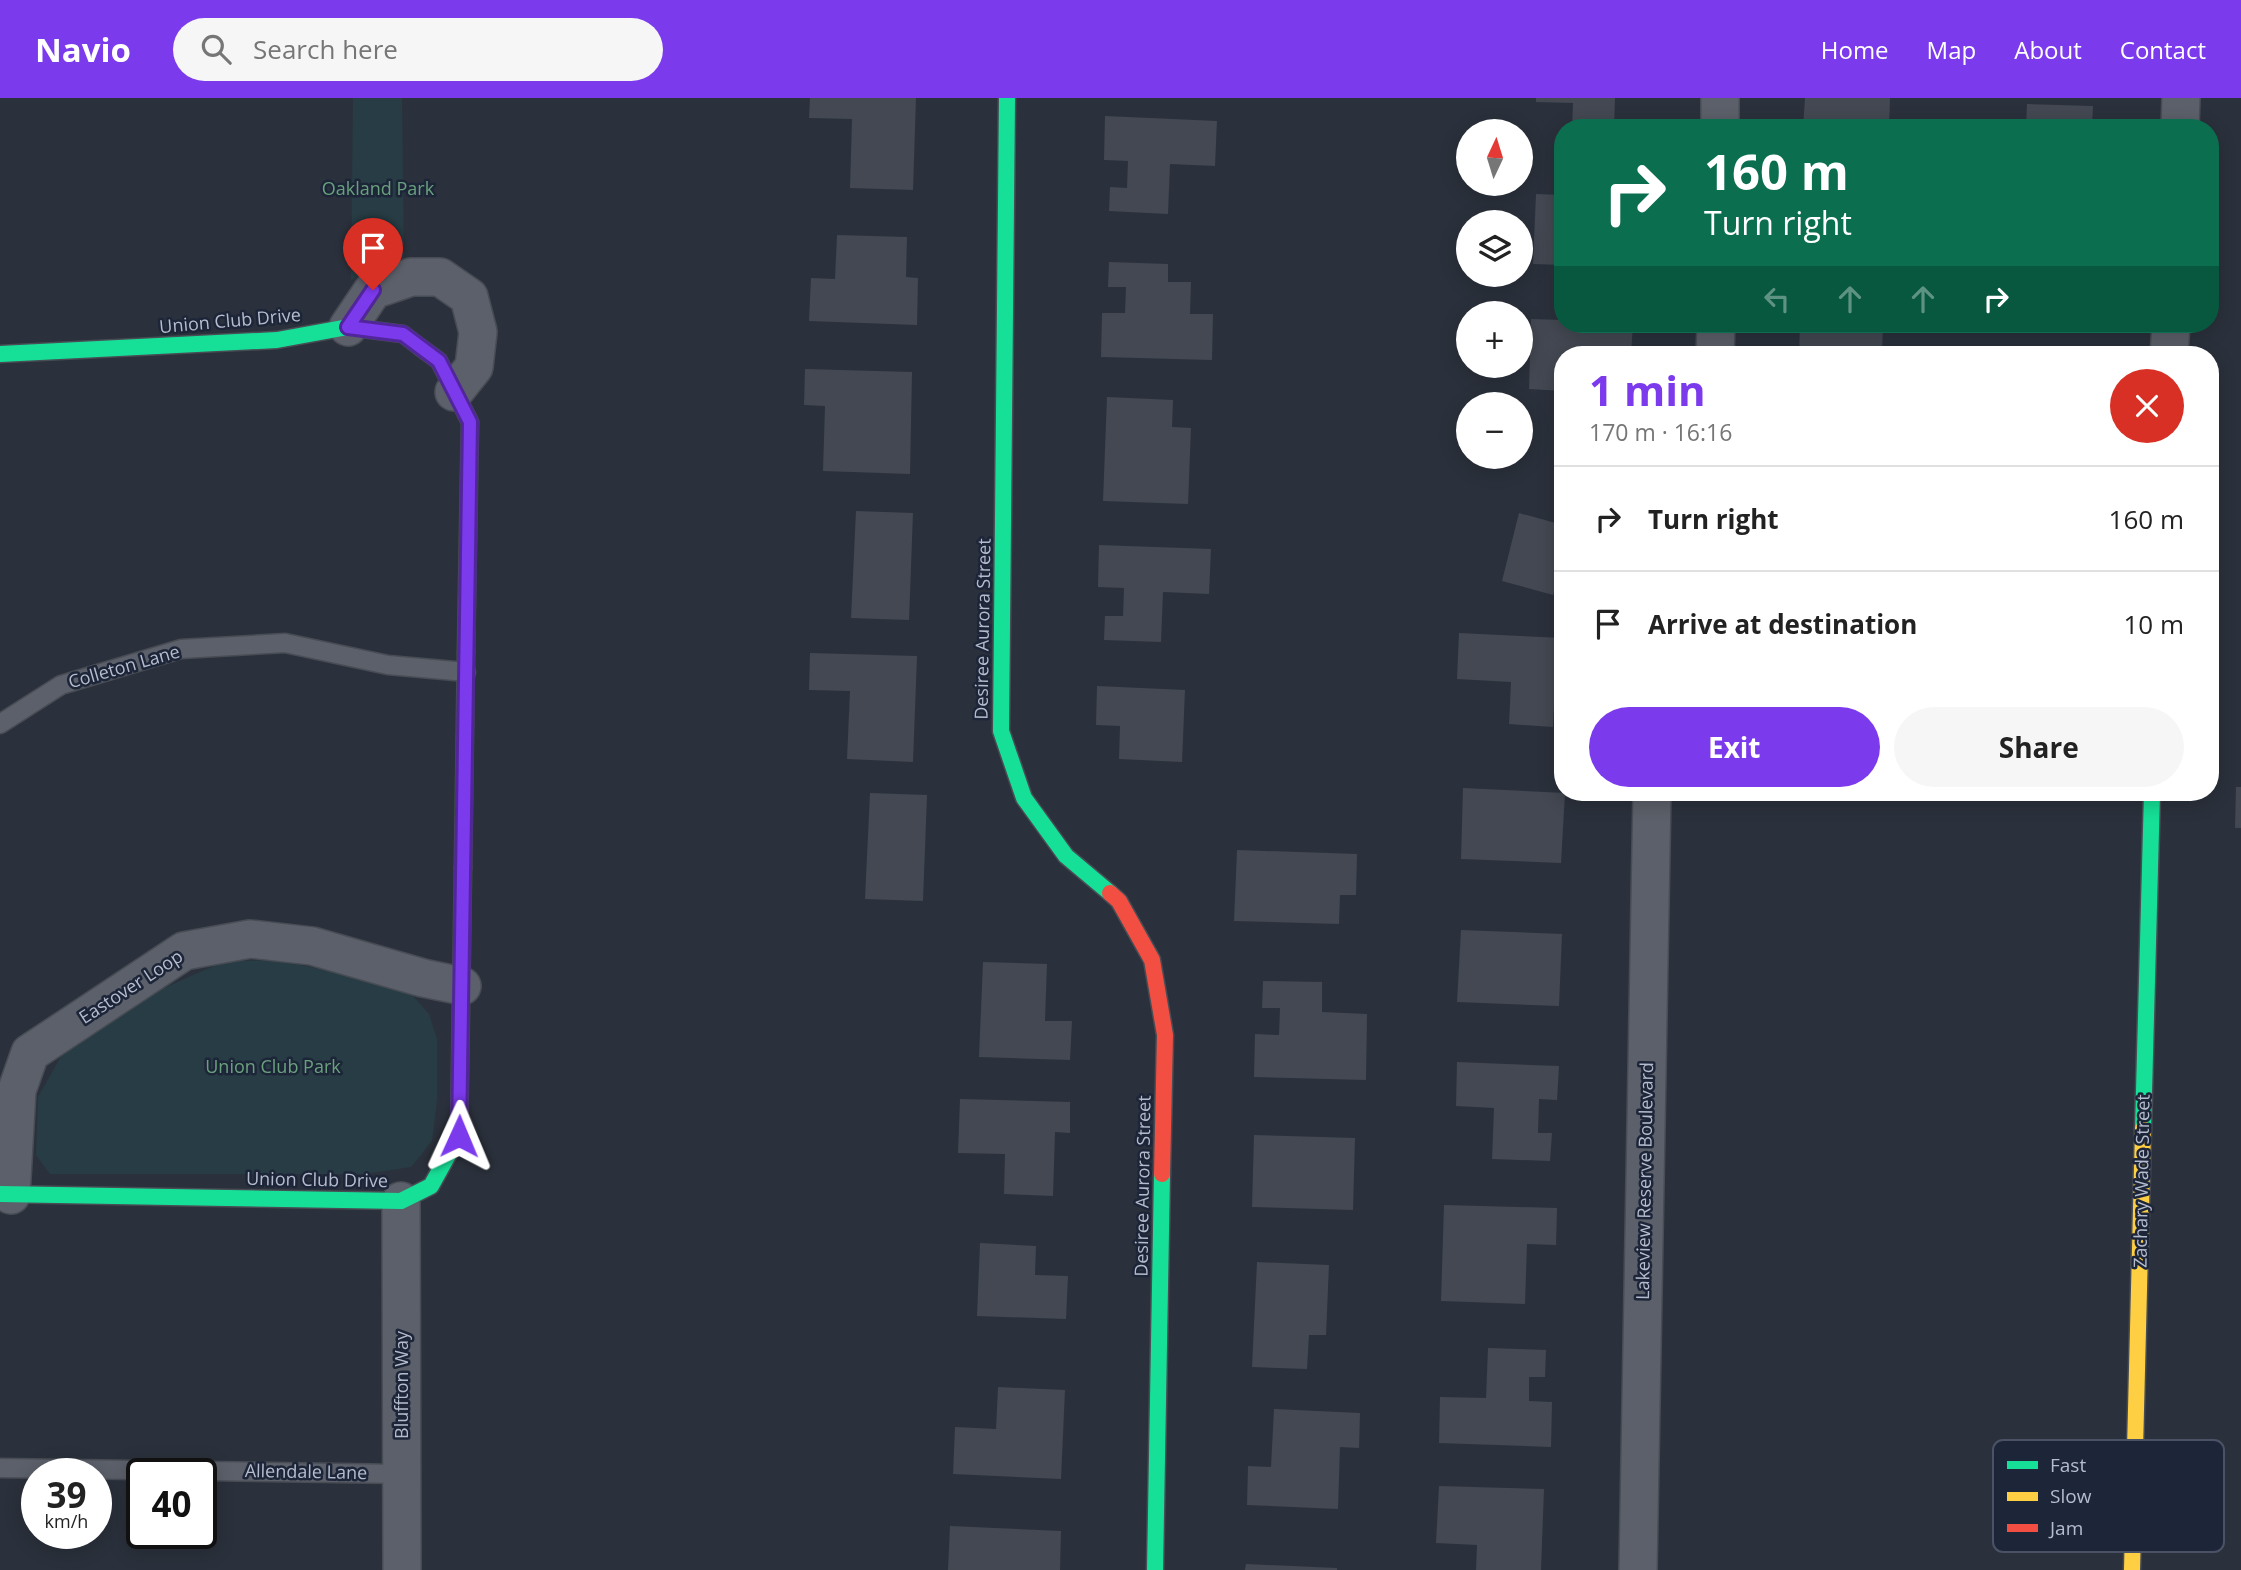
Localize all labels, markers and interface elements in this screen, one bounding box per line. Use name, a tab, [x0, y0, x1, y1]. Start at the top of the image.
search box	[173, 18, 663, 81]
text: Navio	[35, 27, 131, 72]
icon: search	[197, 30, 235, 68]
text: Search here	[253, 31, 398, 67]
text: Home	[1821, 33, 1889, 66]
text: Map	[1927, 33, 1976, 66]
text: About	[2014, 33, 2082, 66]
text: Contact	[2120, 33, 2206, 66]
north arrow	[1456, 119, 1533, 196]
map controls	[1456, 119, 1533, 469]
text: 160 m	[1704, 138, 1849, 204]
icon: right	[1589, 147, 1680, 238]
park label: Oakland Park	[322, 176, 435, 200]
text: Turn right	[1704, 201, 1852, 244]
button: layers	[1456, 210, 1533, 287]
pin	[343, 218, 403, 290]
icon: arrive	[354, 229, 392, 267]
icon: left	[1758, 280, 1796, 318]
icon: ahead	[1831, 280, 1869, 318]
icon: ahead	[1904, 280, 1942, 318]
icon: right	[1977, 280, 2015, 318]
button: +	[1456, 301, 1533, 378]
street label: Union Club Drive	[158, 302, 302, 338]
text: 1 min	[1589, 361, 1706, 418]
button: close	[2110, 369, 2184, 443]
button: −	[1456, 392, 1533, 469]
text: 170 m · 16:16	[1589, 416, 1732, 448]
icon: right	[1589, 500, 1627, 538]
text: Turn right	[1648, 501, 1779, 537]
text: 160 m	[2109, 501, 2184, 537]
street label: Desiree Aurora Street	[968, 538, 996, 720]
icon: arrive	[1589, 605, 1627, 643]
text: Arrive at destination	[1648, 606, 1917, 642]
text: 10 m	[2123, 606, 2184, 642]
street label: Colleton Lane	[65, 639, 182, 693]
button: Exit	[1589, 707, 1880, 787]
button: Share	[1894, 707, 2184, 787]
street label: Eastover Loop	[74, 944, 187, 1029]
park label: Union Club Park	[205, 1054, 341, 1078]
street label: Lakeview Reserve Boulevard	[1630, 1062, 1658, 1300]
street label: Zachary Wade Street	[2127, 1094, 2155, 1268]
street label: Desiree Aurora Street	[1128, 1095, 1156, 1277]
position arrow	[422, 1099, 496, 1173]
street label: Union Club Drive	[246, 1166, 388, 1192]
street label: Bluffton Way	[389, 1330, 413, 1439]
legend	[1993, 1440, 2224, 1552]
text: Fast	[2050, 1452, 2086, 1478]
speed limit sign: 40	[126, 1458, 217, 1549]
street label: Allendale Lane	[245, 1458, 367, 1484]
text: 39	[46, 1471, 87, 1518]
text: Slow	[2050, 1483, 2092, 1509]
text: km/h	[45, 1509, 88, 1533]
text: Jam	[2048, 1515, 2083, 1541]

